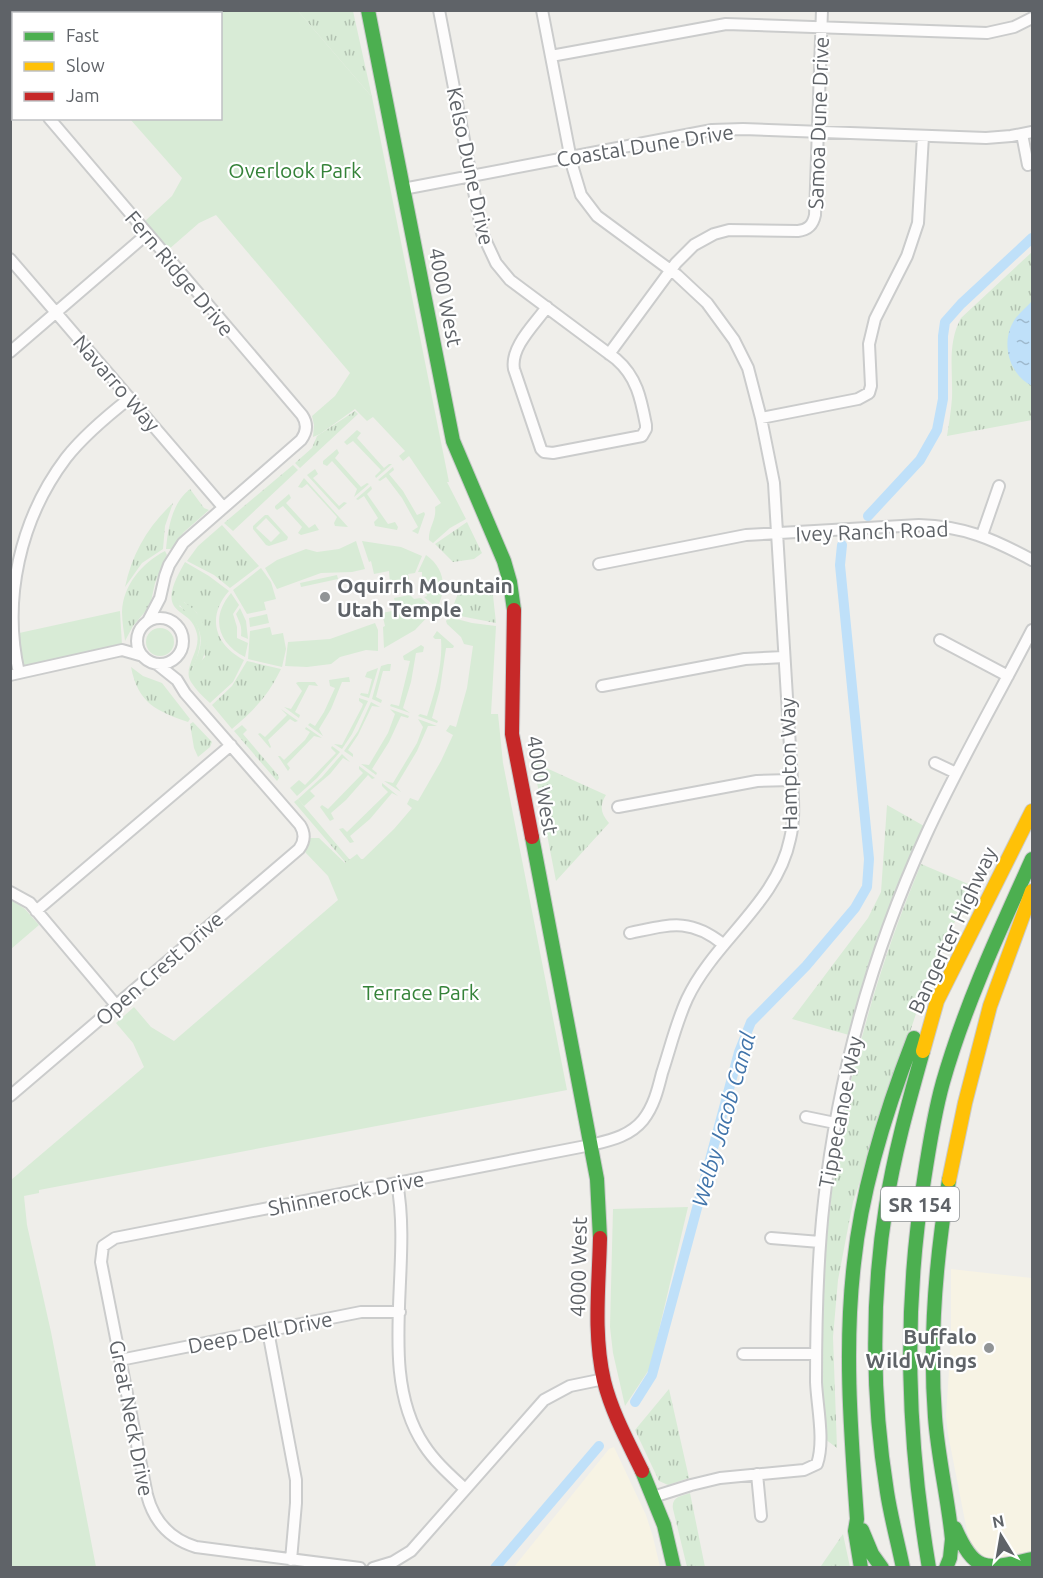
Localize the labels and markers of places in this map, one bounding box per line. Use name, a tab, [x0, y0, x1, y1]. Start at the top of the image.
place label: Oquirrh Mountain Utah Temple	[337, 573, 513, 621]
marker: Oquirrh Mountain Utah Temple	[318, 590, 332, 604]
place label: Buffalo Wild Wings	[866, 1324, 977, 1372]
marker: Buffalo Wild Wings	[982, 1341, 996, 1355]

